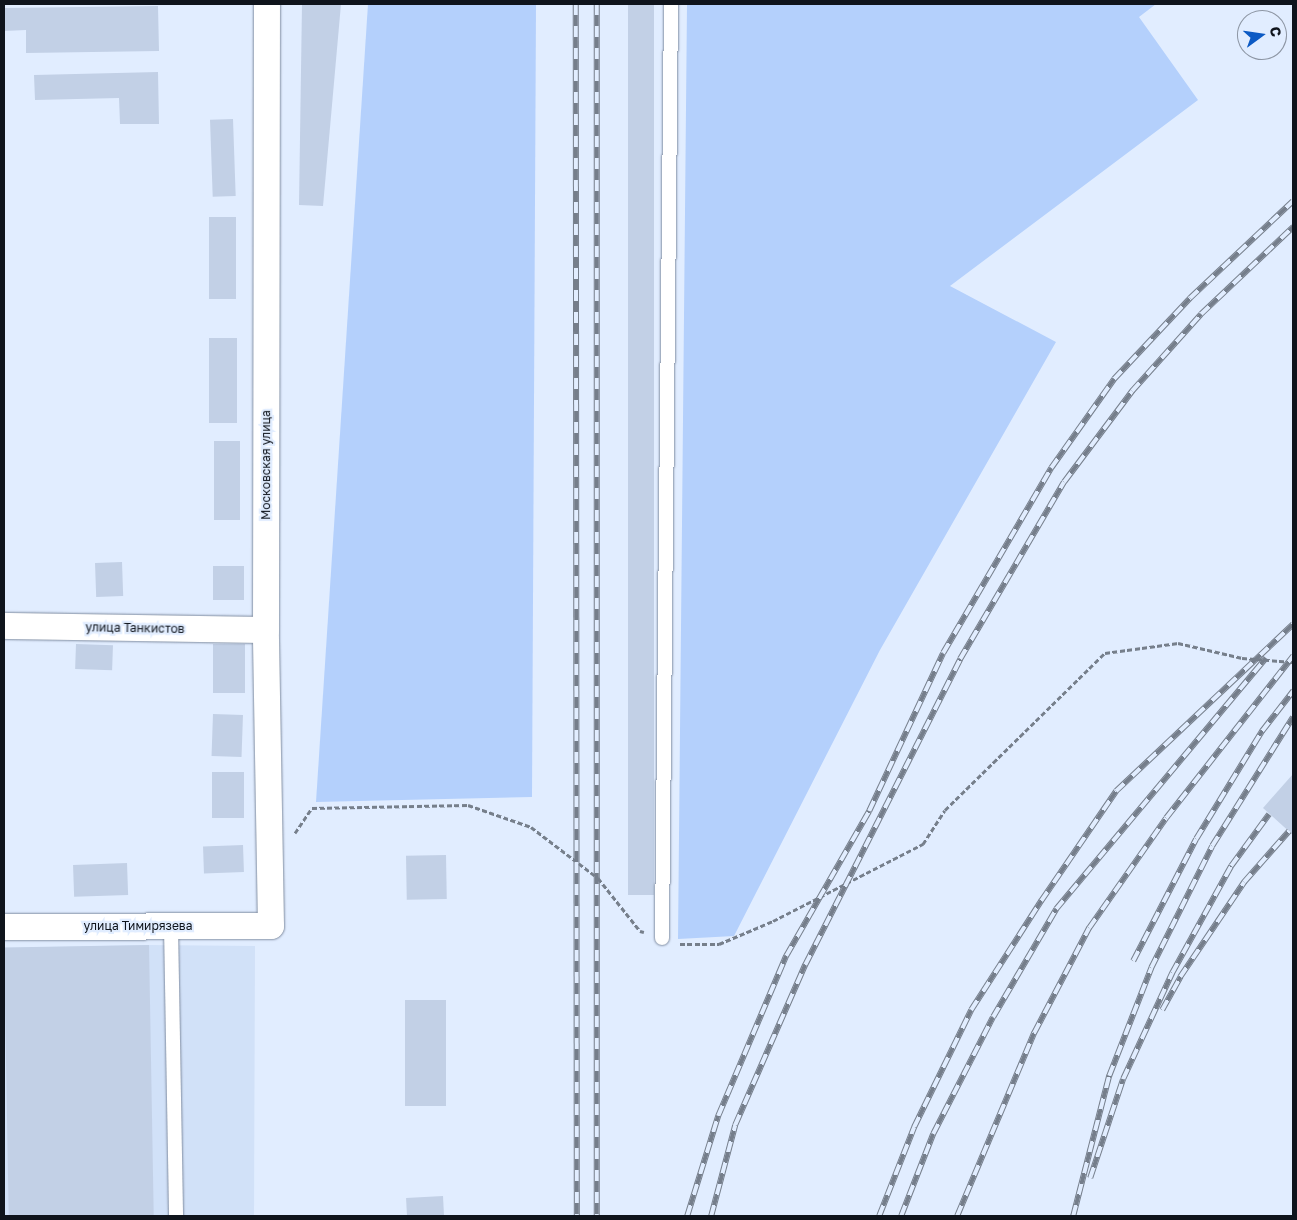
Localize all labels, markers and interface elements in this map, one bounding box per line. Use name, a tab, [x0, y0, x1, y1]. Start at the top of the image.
north arrow	[1237, 10, 1287, 60]
text: С	[1267, 25, 1286, 38]
street label: Московская улица	[259, 410, 273, 520]
street label: улица Танкистов	[85, 620, 185, 636]
street label: улица Тимирязева	[84, 919, 192, 933]

